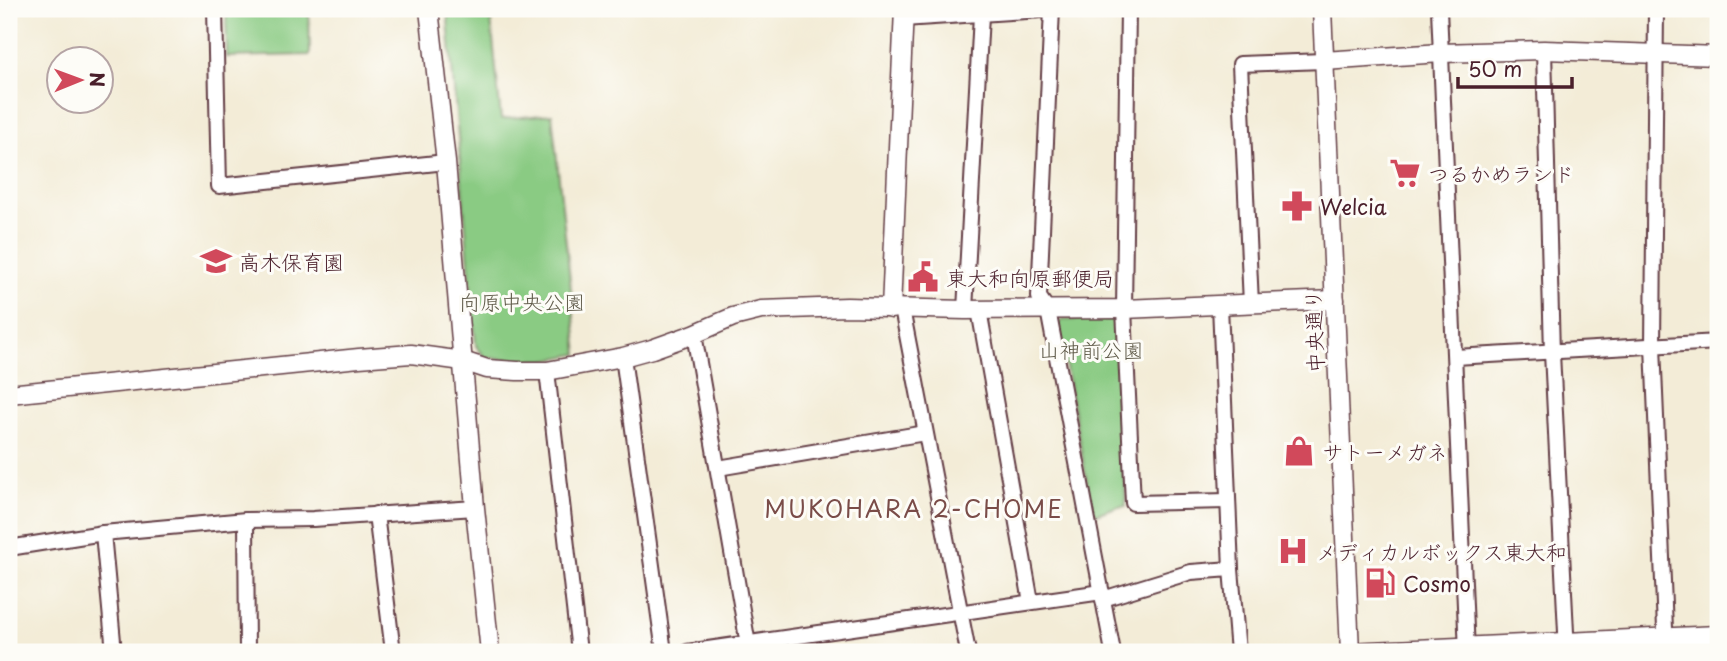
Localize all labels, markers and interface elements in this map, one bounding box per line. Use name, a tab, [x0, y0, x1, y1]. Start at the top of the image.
north arrow	[46, 46, 116, 116]
scale bar	[1458, 46, 1571, 90]
text: 50 m	[1468, 52, 1522, 84]
text: N	[84, 72, 112, 87]
supermarket icon: つるかめランド	[1388, 156, 1422, 190]
place label: つるかめランド	[1428, 157, 1575, 189]
pharmacy icon: Welcia	[1280, 189, 1314, 223]
place label: Welcia	[1320, 190, 1387, 222]
school or university icon: 高木保育園	[199, 244, 233, 278]
place label: 高木保育園	[239, 245, 344, 277]
public building icon: 東大和向原郵便局	[906, 260, 940, 294]
place label: 東大和向原郵便局	[946, 261, 1114, 293]
park label: 向原中央公園	[459, 285, 585, 317]
street label: 中央通り	[1296, 288, 1330, 374]
park label: 山神前公園	[1039, 333, 1144, 365]
shop icon: サトーメガネ	[1282, 434, 1316, 468]
place label: サトーメガネ	[1322, 435, 1448, 467]
district label: MUKOHARA 2-CHOME	[764, 491, 1064, 526]
hospital icon: メディカルボックス東大和	[1276, 534, 1310, 568]
place label: メディカルボックス東大和	[1316, 535, 1567, 567]
fuel station icon: Cosmo	[1363, 566, 1397, 600]
place label: Cosmo	[1403, 567, 1471, 599]

